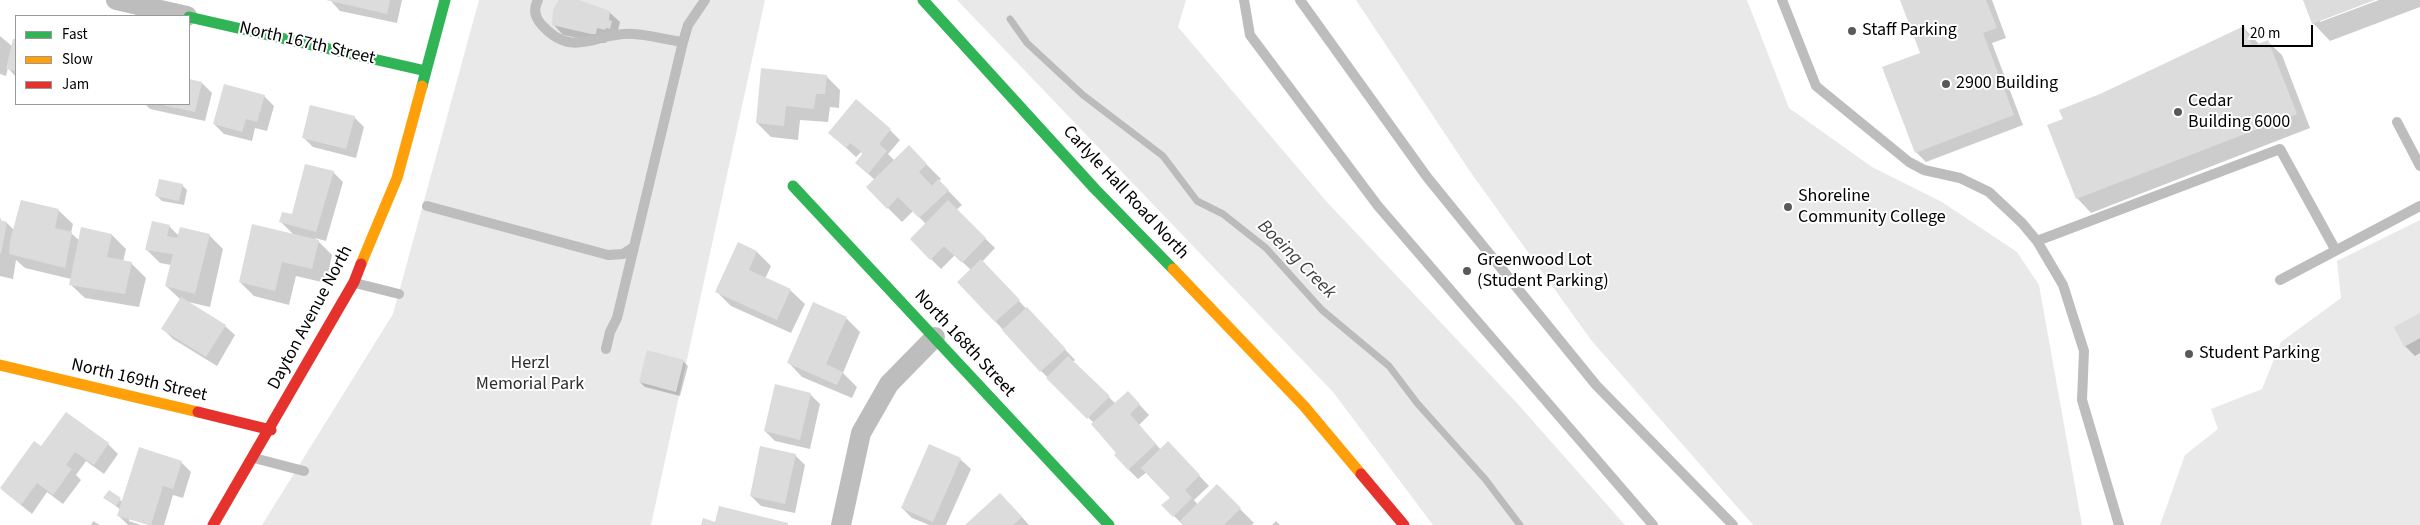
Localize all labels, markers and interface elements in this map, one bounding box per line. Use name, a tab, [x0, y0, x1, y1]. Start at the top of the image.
legend	[15, 15, 190, 105]
scale bar	[2245, 15, 2316, 47]
street label: North 167th Street	[237, 18, 377, 70]
place label: Staff Parking	[1862, 20, 1957, 42]
text: 20 m	[2250, 23, 2280, 44]
text: Fast	[62, 24, 88, 45]
marker: Staff Parking	[1846, 25, 1858, 37]
text: Slow	[62, 49, 93, 70]
place label: 2900 Building	[1956, 73, 2058, 95]
text: Jam	[62, 74, 89, 95]
marker: 2900 Building	[1940, 78, 1952, 90]
place label: Cedar Building 6000	[2188, 91, 2290, 134]
marker: Cedar Building 6000	[2172, 106, 2184, 118]
street label: Carlyle Hall Road North	[1057, 122, 1193, 264]
place label: Shoreline Community College	[1798, 186, 1946, 228]
marker: Shoreline Community College	[1782, 201, 1794, 213]
water label: Boeing Creek	[1252, 216, 1340, 304]
street label: Dayton Avenue North	[264, 242, 358, 394]
place label: Greenwood Lot (Student Parking)	[1477, 250, 1609, 292]
marker: Greenwood Lot (Student Parking)	[1461, 265, 1473, 277]
street label: North 168th Street	[909, 286, 1019, 402]
place label: Student Parking	[2199, 343, 2320, 365]
marker: Student Parking	[2183, 348, 2195, 360]
park label: Herzl Memorial Park	[476, 353, 584, 396]
street label: North 169th Street	[69, 355, 209, 407]

